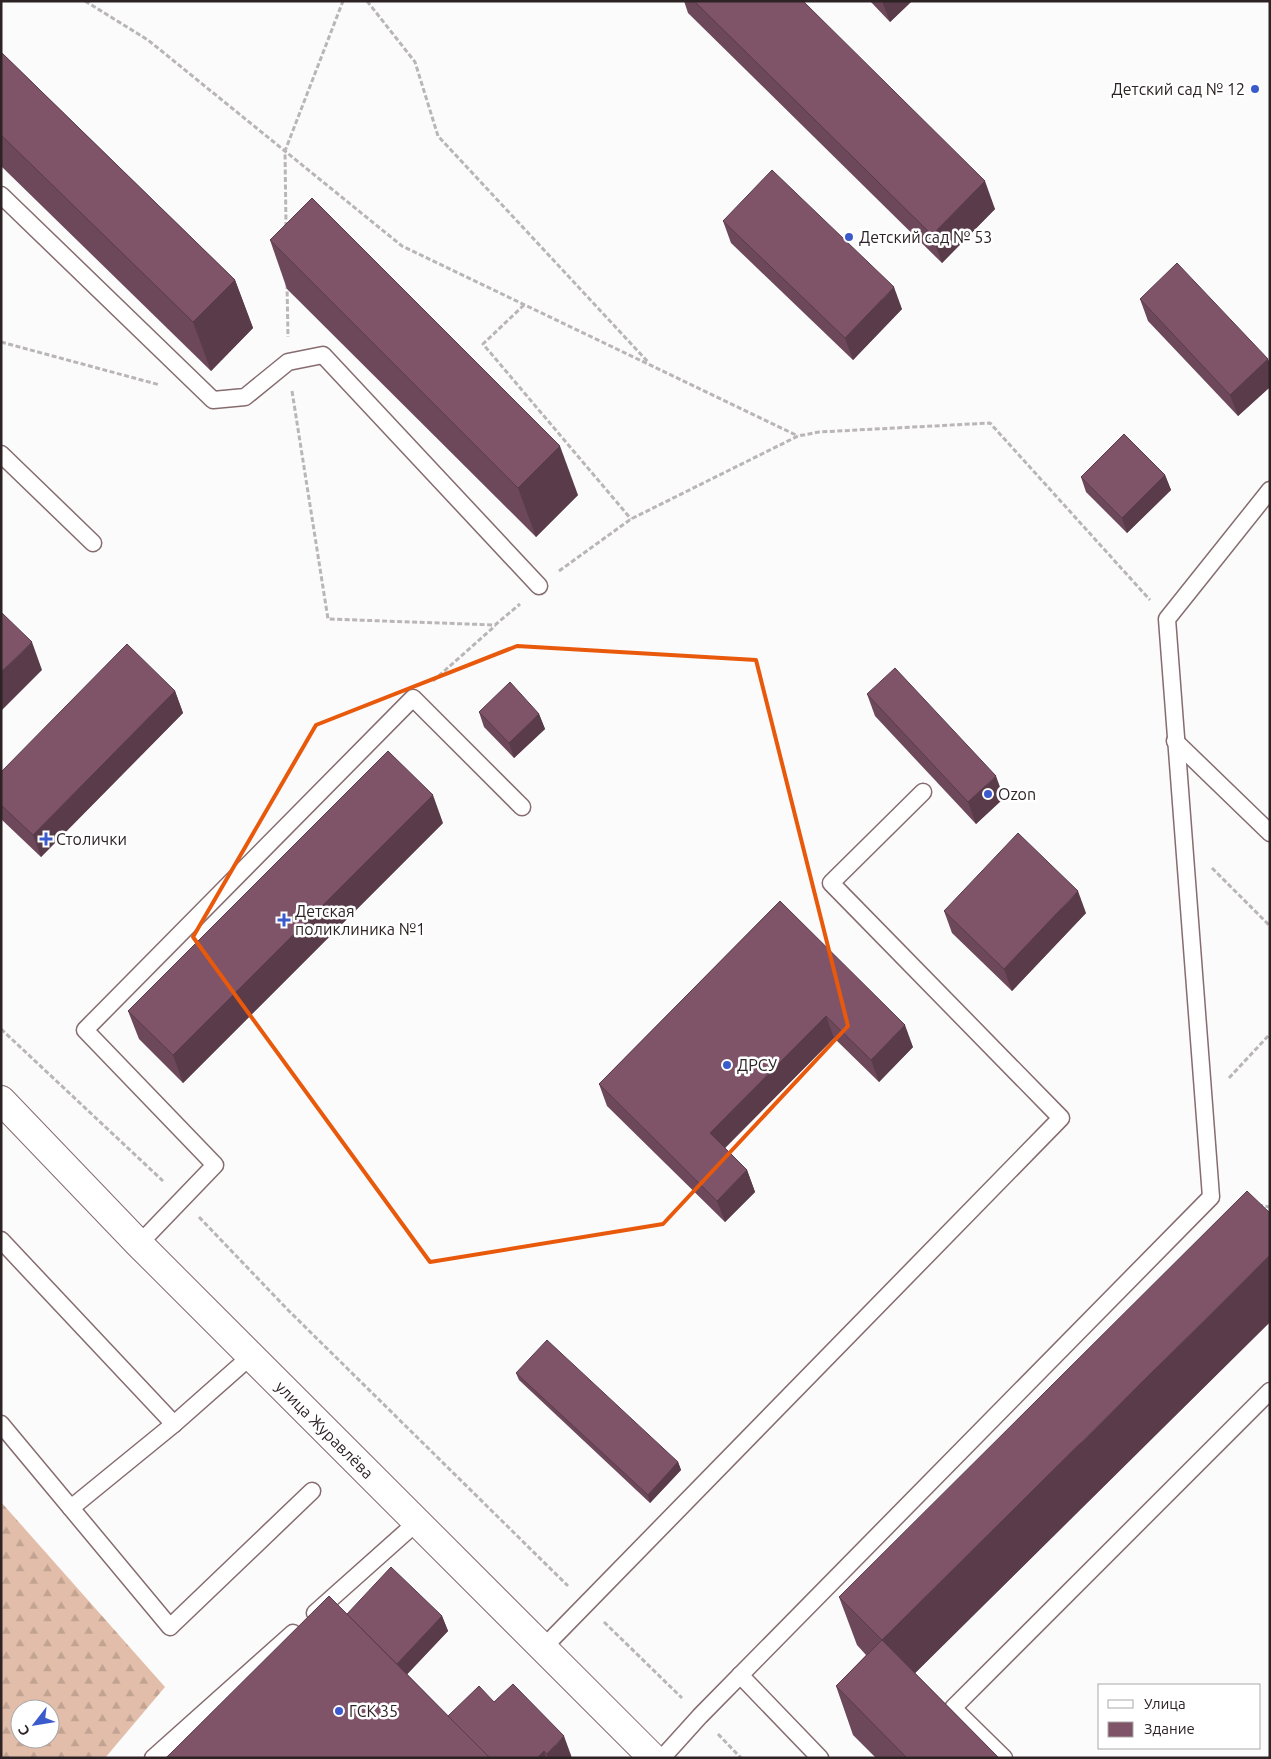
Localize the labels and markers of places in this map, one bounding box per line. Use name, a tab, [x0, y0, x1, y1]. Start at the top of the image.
place label: Детский сад № 12	[1112, 80, 1245, 98]
marker: Детский сад № 12	[1249, 83, 1261, 95]
place label: Детский сад № 53	[859, 228, 992, 246]
marker: Детский сад № 53	[843, 231, 855, 243]
place label: Ozon	[998, 785, 1036, 803]
marker: Ozon	[982, 788, 994, 800]
place label: Столички	[56, 830, 127, 848]
marker: Столички	[40, 833, 52, 845]
place label: Детская поликлиника №1	[295, 902, 425, 938]
marker: Детская поликлиника №1	[277, 913, 291, 927]
place label: ДРСУ	[737, 1056, 777, 1074]
marker: ДРСУ	[721, 1059, 733, 1071]
place label: ГСК 35	[349, 1702, 398, 1720]
marker: ГСК 35	[333, 1705, 345, 1717]

